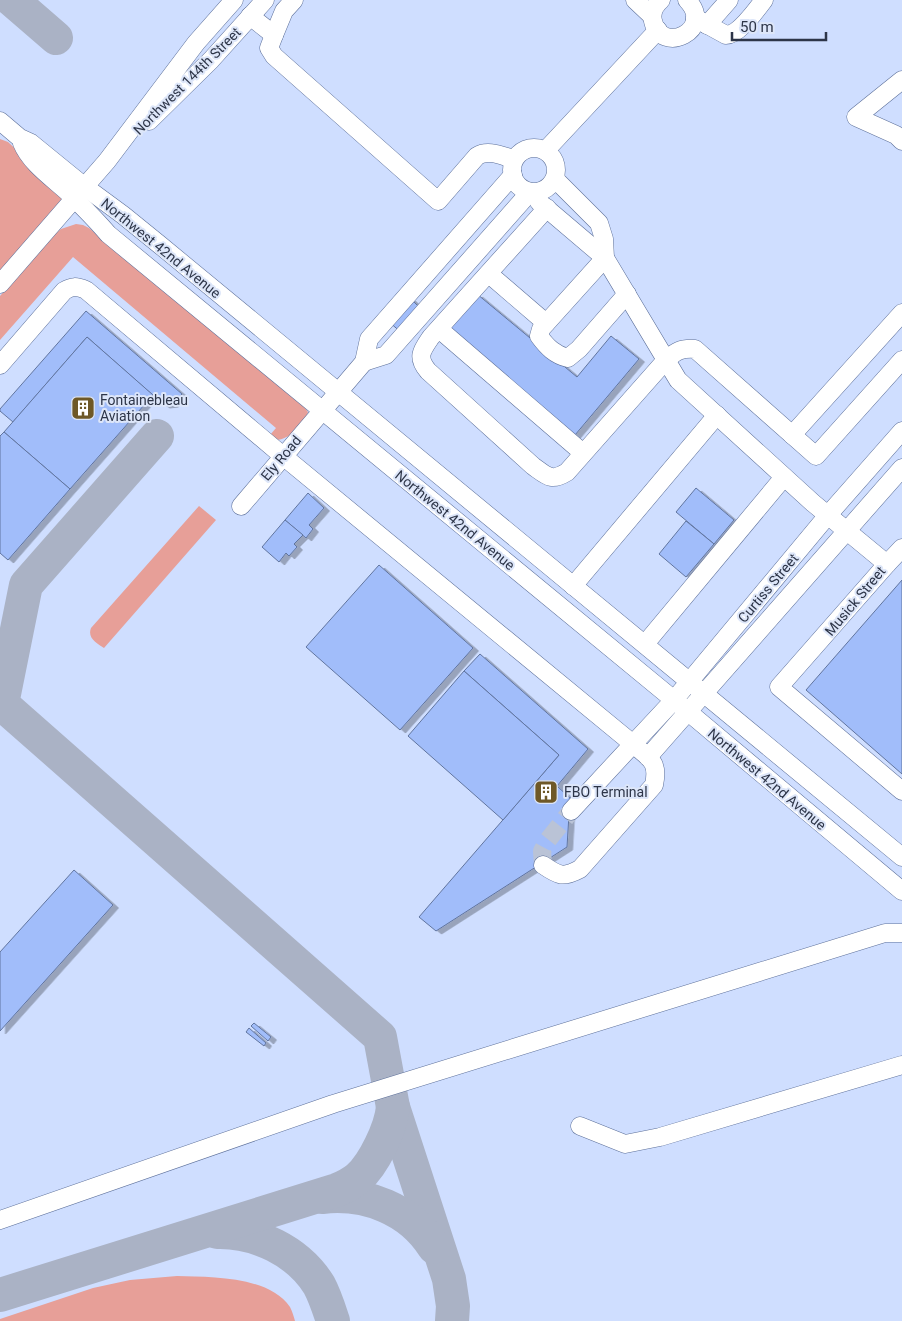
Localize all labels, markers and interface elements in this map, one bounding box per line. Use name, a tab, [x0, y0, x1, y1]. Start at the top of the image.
scale bar	[732, 10, 826, 42]
text: 50 m	[740, 18, 774, 36]
street label: Northwest 144th Street	[130, 24, 244, 138]
street label: Northwest 42nd Avenue	[98, 195, 224, 301]
place label: Fontainebleau Aviation	[100, 392, 188, 424]
building icon: Fontainebleau Aviation	[70, 395, 96, 421]
street label: Ely Road	[258, 432, 304, 484]
street label: Northwest 42nd Avenue	[392, 467, 518, 573]
street label: Curtiss Street	[735, 550, 802, 626]
street label: Musick Street	[821, 563, 889, 639]
street label: Northwest 42nd Avenue	[705, 725, 829, 833]
building icon: FBO Terminal	[533, 779, 559, 805]
place label: FBO Terminal	[564, 784, 648, 800]

